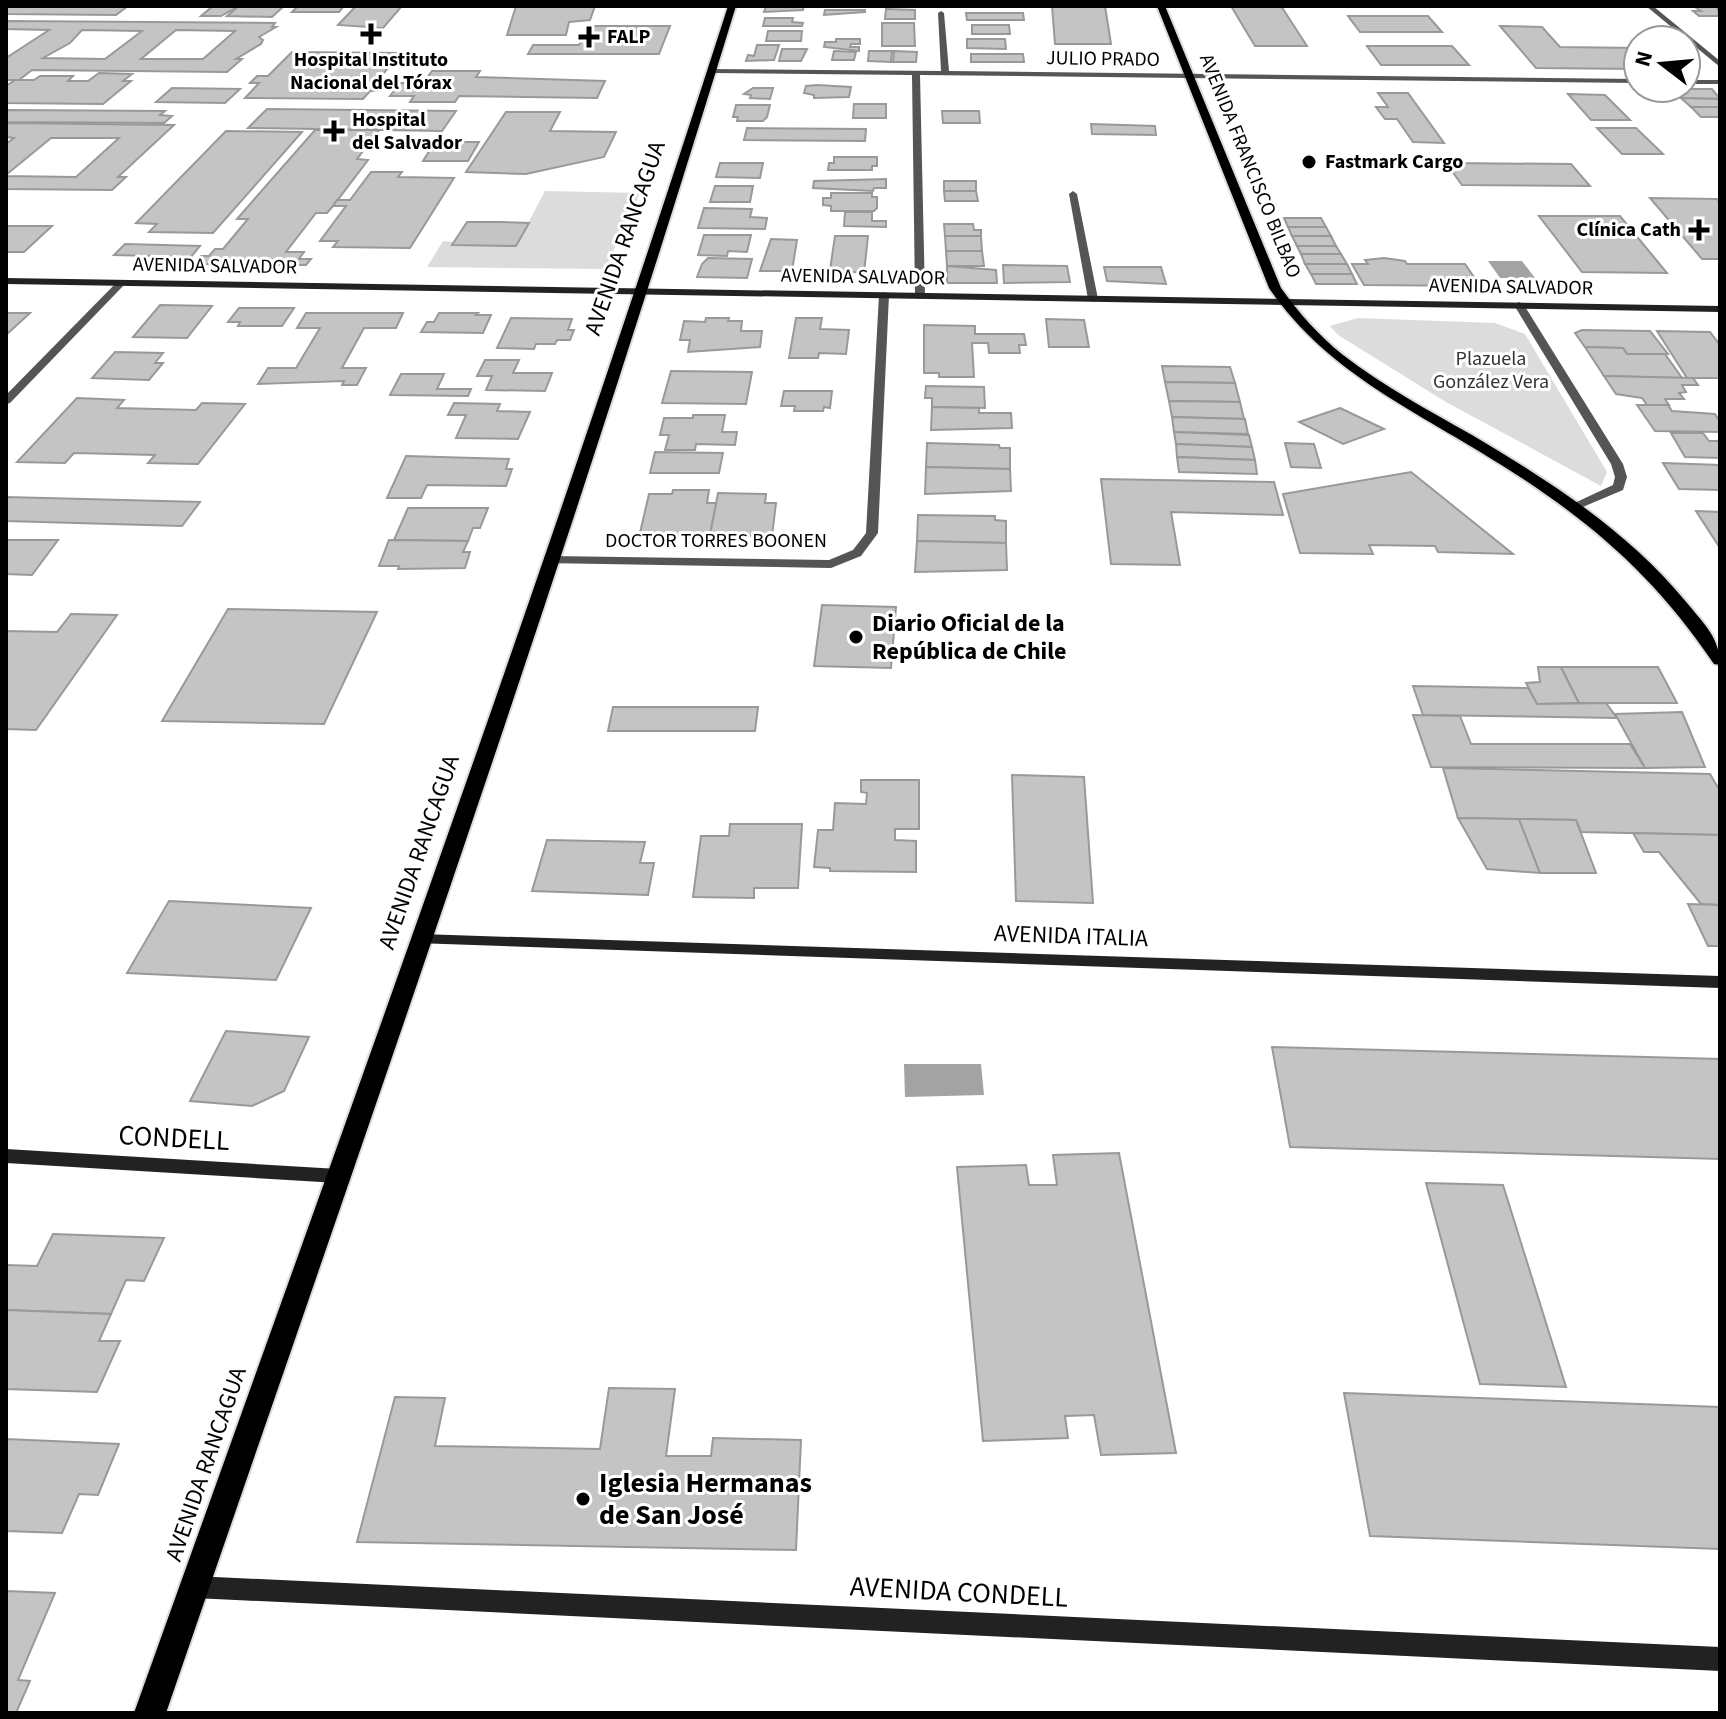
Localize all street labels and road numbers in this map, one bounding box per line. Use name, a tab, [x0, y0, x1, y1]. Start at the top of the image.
street label: JULIO PRADO	[1046, 44, 1160, 74]
street label: AVENIDA FRANCISCO BILBAO	[1192, 50, 1308, 282]
street label: AVENIDA RANCAGUA	[575, 136, 675, 340]
street label: AVENIDA SALVADOR	[133, 251, 297, 281]
street label: AVENIDA SALVADOR	[781, 262, 945, 292]
street label: AVENIDA SALVADOR	[1429, 272, 1593, 302]
street label: DOCTOR TORRES BOONEN	[605, 527, 827, 555]
street label: AVENIDA RANCAGUA	[369, 750, 469, 954]
street label: AVENIDA ITALIA	[993, 916, 1149, 956]
street label: CONDELL	[117, 1115, 231, 1161]
street label: AVENIDA RANCAGUA	[156, 1362, 256, 1566]
street label: AVENIDA CONDELL	[849, 1566, 1069, 1618]

